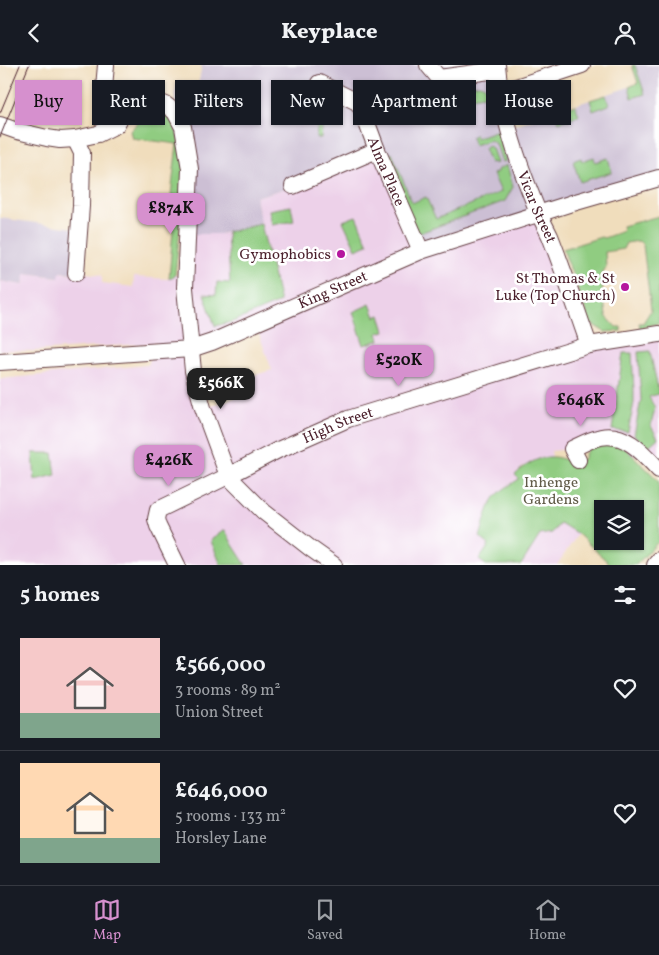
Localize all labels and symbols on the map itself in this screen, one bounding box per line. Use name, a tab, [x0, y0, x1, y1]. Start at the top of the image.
street label: Alma Place	[361, 134, 409, 210]
street label: Vicar Street	[511, 168, 561, 246]
pin: £874K	[136, 193, 206, 235]
place label: Gymophobics	[240, 245, 331, 266]
marker: Gymophobics	[335, 248, 347, 260]
street label: King Street	[295, 267, 371, 315]
place label: St Thomas & St Luke (Top Church)	[495, 269, 615, 307]
marker: St Thomas & St Luke (Top Church)	[619, 281, 631, 293]
pin: £520K	[364, 345, 434, 387]
pin: £566K	[186, 367, 256, 410]
pin: £646K	[546, 385, 616, 427]
street label: High Street	[300, 403, 376, 450]
pin: £426K	[134, 445, 204, 487]
park label: Inhenge Gardens	[523, 473, 579, 511]

